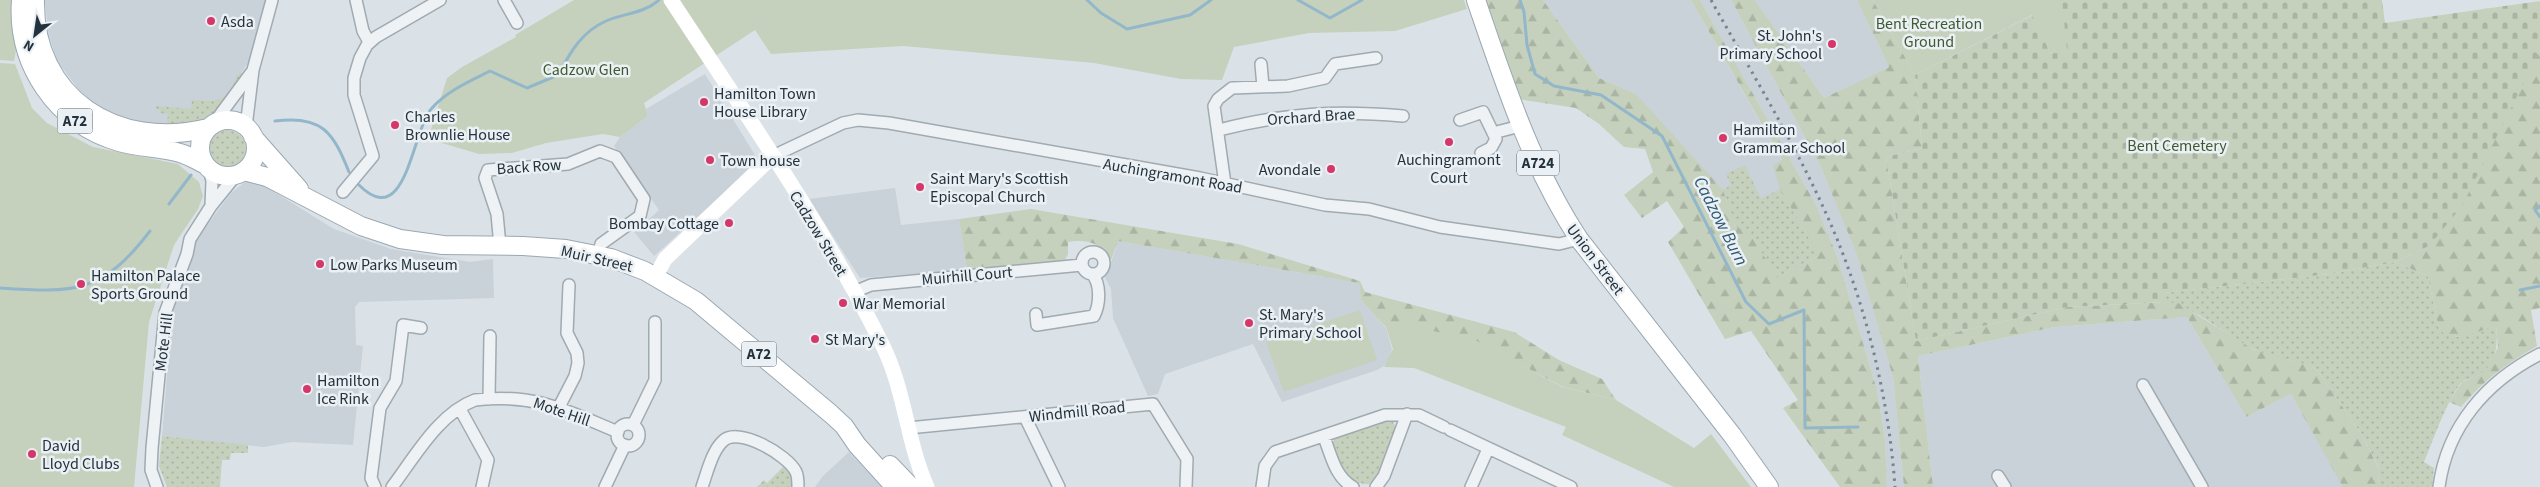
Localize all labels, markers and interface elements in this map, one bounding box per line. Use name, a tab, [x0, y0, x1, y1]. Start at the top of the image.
north arrow	[10, 10, 60, 60]
place label: Asda	[221, 11, 254, 33]
park label: Bent Recreation Ground	[1876, 13, 1982, 53]
marker: Asda	[205, 15, 217, 27]
place label: St. John's Primary School	[1720, 25, 1822, 65]
text: N	[20, 34, 38, 56]
marker: St. John's Primary School	[1826, 38, 1838, 50]
park label: Cadzow Glen	[543, 59, 629, 81]
place label: Hamilton Town House Library	[714, 83, 816, 123]
marker: Hamilton Town House Library	[698, 96, 710, 108]
street label: Orchard Brae	[1266, 103, 1356, 131]
place label: Charles Brownlie House	[405, 106, 510, 146]
road number: A72	[58, 108, 92, 134]
marker: Charles Brownlie House	[389, 119, 401, 131]
place label: Hamilton Grammar School	[1733, 119, 1845, 159]
marker: Hamilton Grammar School	[1717, 132, 1729, 144]
park label: Bent Cemetery	[2127, 135, 2227, 157]
marker: Auchingramont Court	[1443, 136, 1455, 148]
place label: Auchingramont Court	[1397, 149, 1501, 189]
place label: Town house	[720, 150, 800, 172]
road number: A724	[1517, 150, 1559, 176]
street label: Auchingramont Road	[1102, 153, 1244, 199]
street label: Back Row	[496, 154, 563, 180]
marker: Town house	[704, 154, 716, 166]
place label: Avondale	[1259, 159, 1321, 181]
marker: Avondale	[1325, 163, 1337, 175]
place label: Saint Mary's Scottish Episcopal Church	[930, 168, 1068, 208]
water label: Cadzow Burn	[1687, 172, 1754, 270]
marker: Saint Mary's Scottish Episcopal Church	[914, 181, 926, 193]
street label: Cadzow Street	[784, 187, 853, 281]
place label: Bombay Cottage	[609, 213, 719, 235]
marker: Bombay Cottage	[723, 217, 735, 229]
street label: Union Street	[1561, 220, 1630, 300]
street label: Muir Street	[559, 240, 635, 278]
place label: Low Parks Museum	[330, 254, 458, 276]
marker: Low Parks Museum	[314, 258, 326, 270]
street label: Muirhill Court	[921, 261, 1014, 291]
place label: Hamilton Palace Sports Ground	[91, 265, 200, 305]
marker: Hamilton Palace Sports Ground	[75, 278, 87, 290]
place label: War Memorial	[853, 293, 945, 315]
marker: War Memorial	[837, 297, 849, 309]
place label: St. Mary's Primary School	[1259, 304, 1361, 344]
street label: Mote Hill	[149, 312, 178, 373]
marker: St. Mary's Primary School	[1243, 317, 1255, 329]
place label: St Mary's	[825, 329, 886, 351]
marker: St Mary's	[809, 333, 821, 345]
road number: A72	[742, 342, 776, 366]
place label: Hamilton Ice Rink	[317, 370, 379, 410]
marker: Hamilton Ice Rink	[301, 383, 313, 395]
street label: Mote Hill	[530, 392, 593, 432]
street label: Windmill Road	[1028, 396, 1127, 428]
place label: David Lloyd Clubs	[42, 435, 120, 475]
marker: David Lloyd Clubs	[26, 448, 38, 460]

